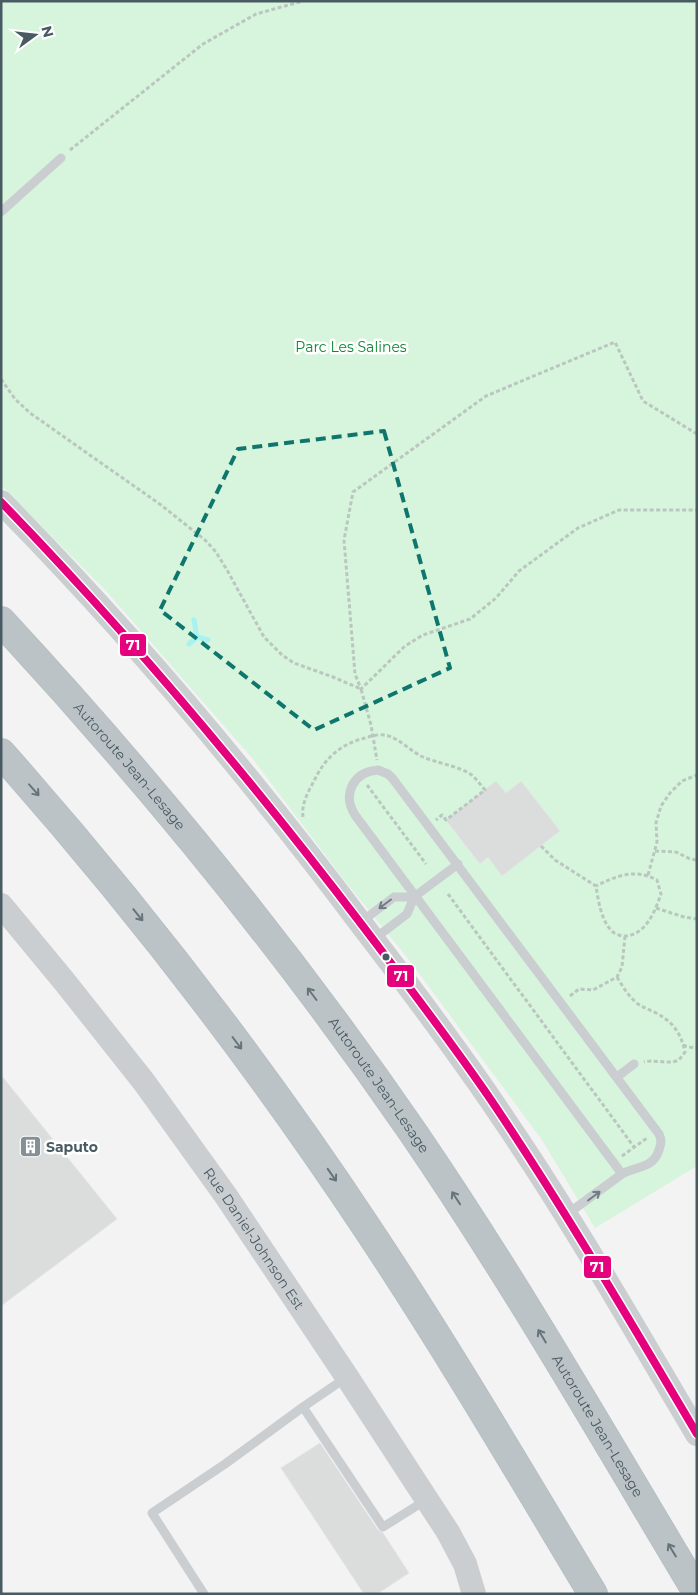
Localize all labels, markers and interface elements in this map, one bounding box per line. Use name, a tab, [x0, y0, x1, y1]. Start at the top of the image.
north arrow	[10, 10, 60, 60]
text: N	[37, 24, 58, 39]
park label: Parc Les Salines	[295, 338, 407, 356]
line badge: 71	[119, 633, 147, 657]
text: 71	[126, 636, 140, 654]
street label: Autoroute Jean-Lesage	[70, 698, 189, 834]
one-way arrow	[28, 783, 39, 796]
one-way arrow	[379, 898, 392, 909]
one-way arrow	[132, 908, 143, 921]
unlabelled marker	[381, 952, 391, 962]
line badge: 71	[386, 964, 415, 988]
text: 71	[394, 967, 408, 985]
one-way arrow	[307, 988, 318, 1001]
street label: Autoroute Jean-Lesage	[325, 1013, 433, 1157]
one-way arrow	[232, 1036, 242, 1050]
building icon: Saputo	[18, 1135, 42, 1159]
place label: Saputo	[46, 1138, 98, 1156]
street label: Rue Daniel-Johnson Est	[200, 1164, 309, 1313]
one-way arrow	[327, 1168, 337, 1182]
one-way arrow	[587, 1190, 600, 1201]
one-way arrow	[451, 1192, 461, 1206]
line badge: 71	[583, 1255, 612, 1279]
text: 71	[590, 1258, 604, 1276]
one-way arrow	[537, 1329, 547, 1343]
street label: Autoroute Jean-Lesage	[548, 1351, 647, 1500]
one-way arrow	[666, 1543, 676, 1557]

